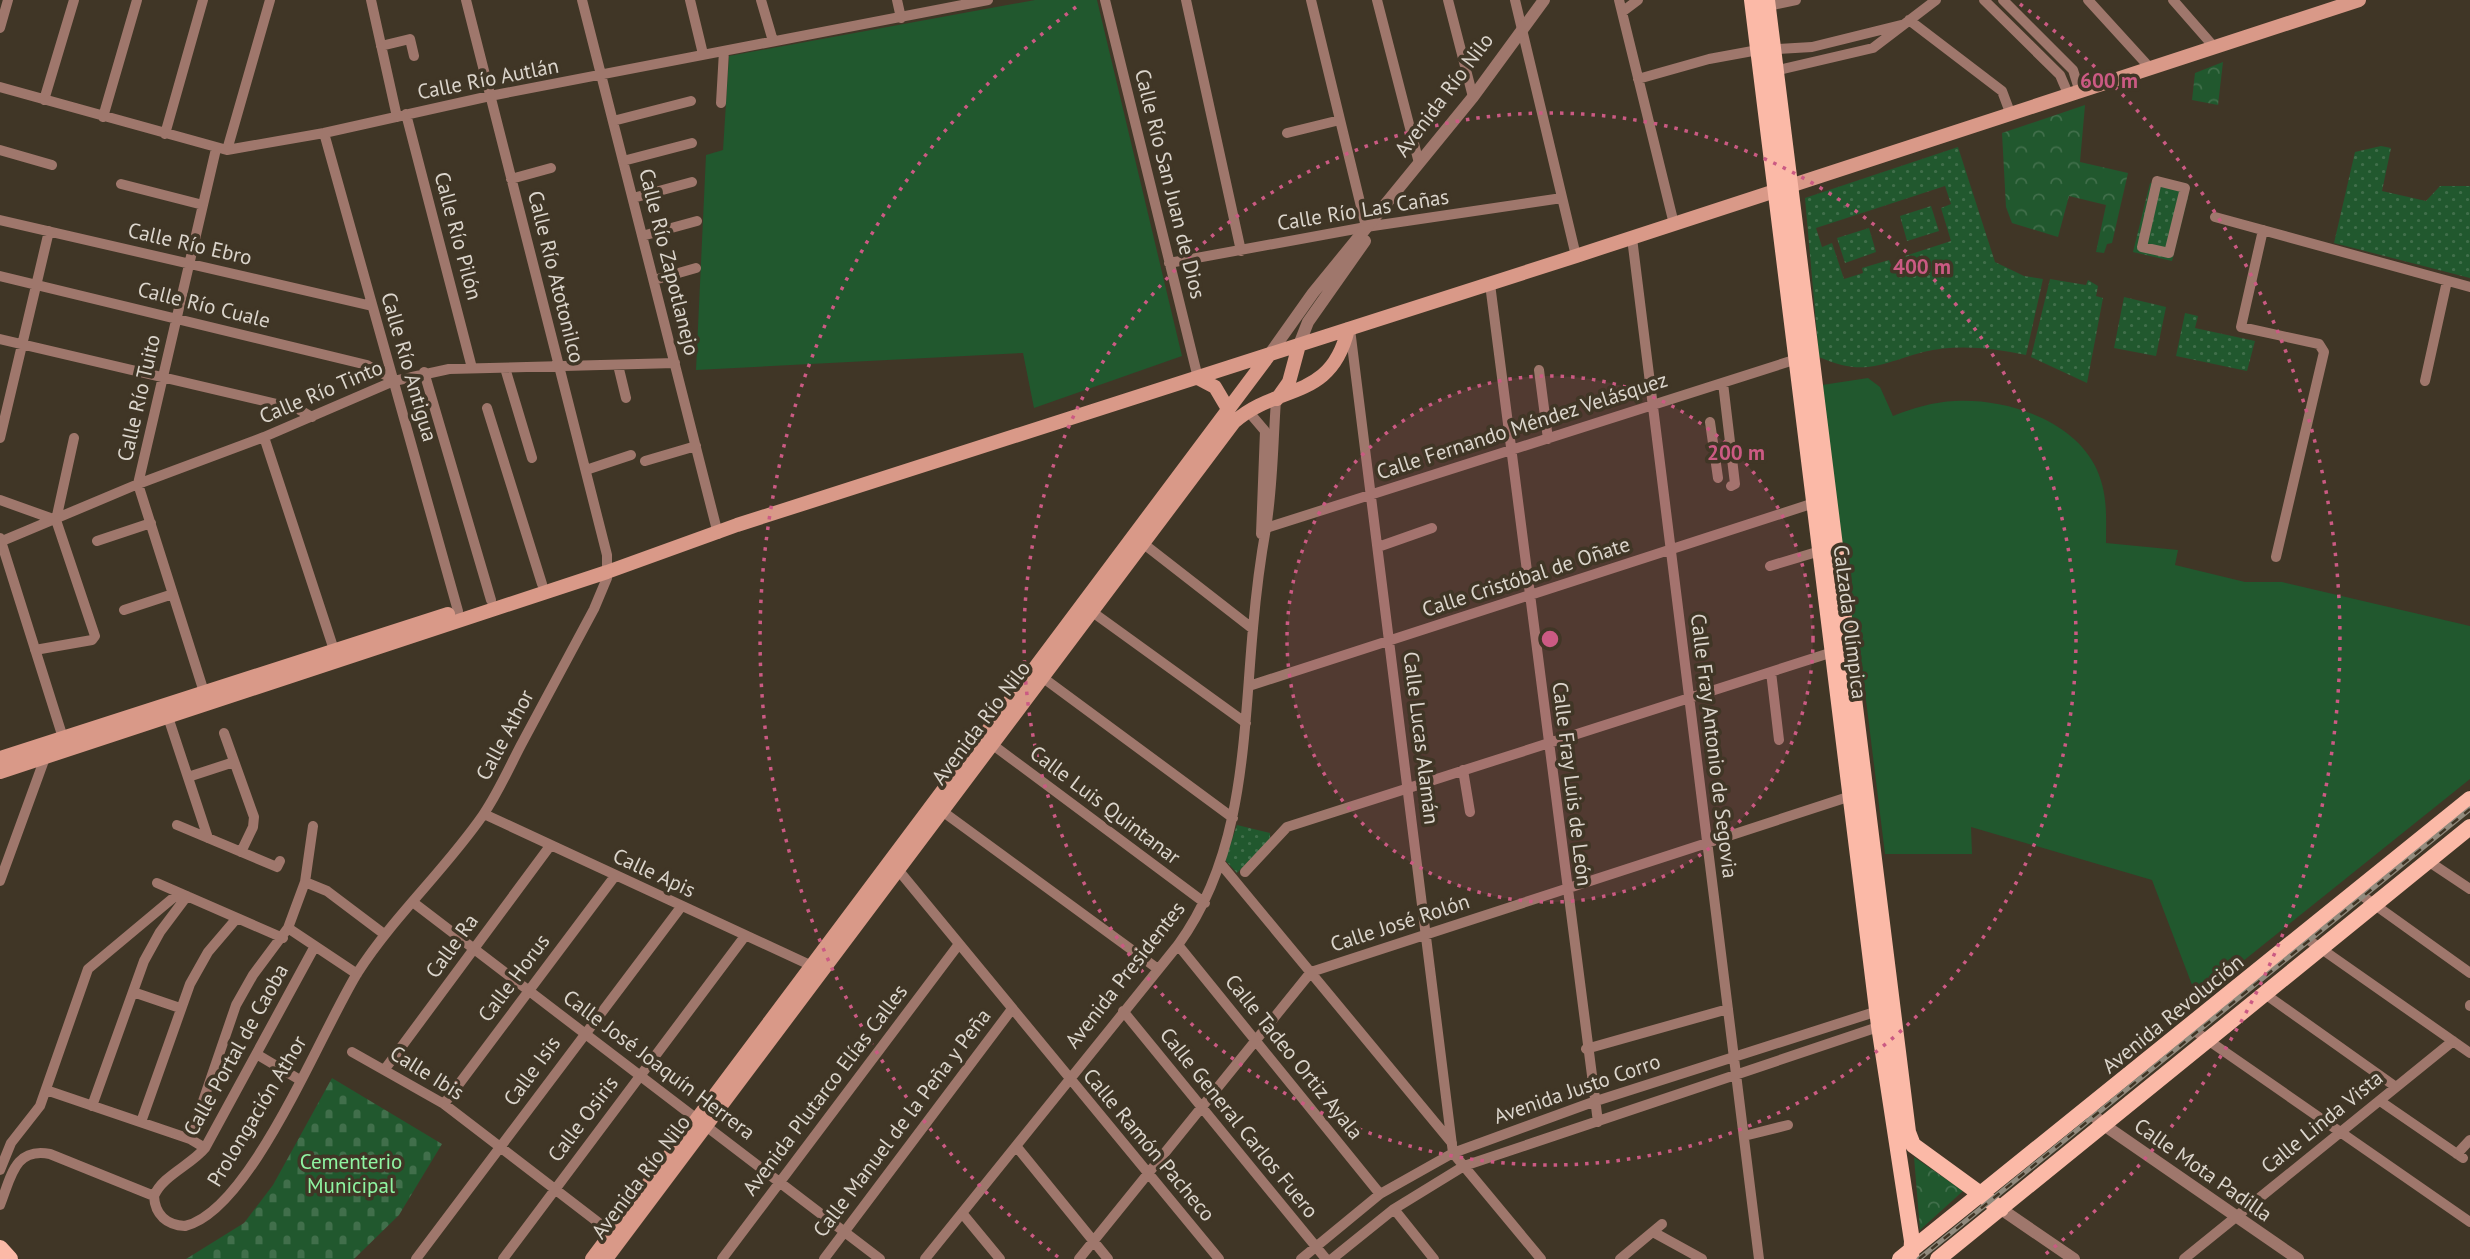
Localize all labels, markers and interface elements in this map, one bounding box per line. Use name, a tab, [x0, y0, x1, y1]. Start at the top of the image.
street label: Avenida Río Nilo	[1388, 27, 1499, 162]
street label: Calle Río Autlán	[415, 52, 561, 105]
street label: Calle Río San Juan de Dios	[1129, 66, 1212, 302]
text: 600 m	[2080, 67, 2138, 94]
street label: Calle Río Zapotlanejo	[633, 166, 706, 358]
street label: Calle Río Pilón	[428, 169, 489, 303]
street label: Calle Río Las Cañas	[1275, 183, 1451, 236]
street label: Calle Río Atotonilco	[522, 188, 591, 366]
street label: Calle Río Ebro	[126, 216, 255, 271]
text: 400 m	[1893, 253, 1951, 280]
street label: Calle Río Cuale	[135, 275, 273, 334]
street label: Calle Río Antigua	[375, 289, 444, 445]
street label: Calle Río Tuito	[111, 332, 166, 464]
street label: Calle Río Tinto	[255, 353, 387, 430]
street label: Calle Fernando Méndez Velásquez	[1373, 366, 1671, 485]
text: 200 m	[1707, 439, 1765, 466]
street label: Calle Cristóbal de Oñate	[1419, 530, 1633, 623]
street label: Calzada Olímpica	[1828, 543, 1873, 701]
street label: Calle Fray Antonio de Segovia	[1685, 612, 1744, 880]
centre of rings	[1538, 627, 1562, 651]
street label: Calle Lucas Alamán	[1398, 650, 1445, 826]
street label: Avenida Río Nilo	[925, 655, 1036, 790]
street label: Calle Fray Luis de León	[1547, 680, 1598, 888]
street label: Calle Athor	[469, 685, 540, 785]
street label: Calle Luis Quintanar	[1025, 739, 1186, 870]
street label: Calle Apis	[609, 842, 700, 903]
street label: Calle José Rolón	[1327, 887, 1473, 958]
street label: Avenida Presidentes	[1059, 896, 1191, 1054]
street label: Calle Ra	[419, 908, 484, 983]
street label: Calle Horus	[472, 928, 555, 1027]
street label: Avenida Revolución	[2096, 948, 2249, 1079]
street label: Calle Portal de Caoba	[177, 959, 294, 1140]
street label: Calle Tadeo Ortiz Ayala	[1219, 968, 1369, 1145]
street label: Avenida Plutarco Elías Calles	[736, 979, 913, 1201]
street label: Calle José Joaquín Herrera	[558, 984, 761, 1146]
street label: Calle Manuel de la Peña y Peña	[807, 1003, 997, 1242]
street label: Calle General Carlos Fuero	[1154, 1022, 1325, 1224]
street label: Prolongación Athor	[201, 1030, 312, 1191]
street label: Calle Isis	[497, 1030, 566, 1111]
street label: Calle Ibis	[385, 1039, 469, 1106]
street label: Avenida Justo Corro	[1490, 1047, 1664, 1130]
street label: Calle Ramón Pacheco	[1077, 1063, 1221, 1227]
street label: Calle Linda Vista	[2255, 1064, 2388, 1179]
street label: Calle Osiris	[541, 1070, 624, 1167]
street label: Avenida Río Nilo	[585, 1109, 696, 1244]
street label: Calle Mota Padilla	[2129, 1112, 2278, 1227]
park label: Cementerio Municipal	[300, 1148, 402, 1199]

